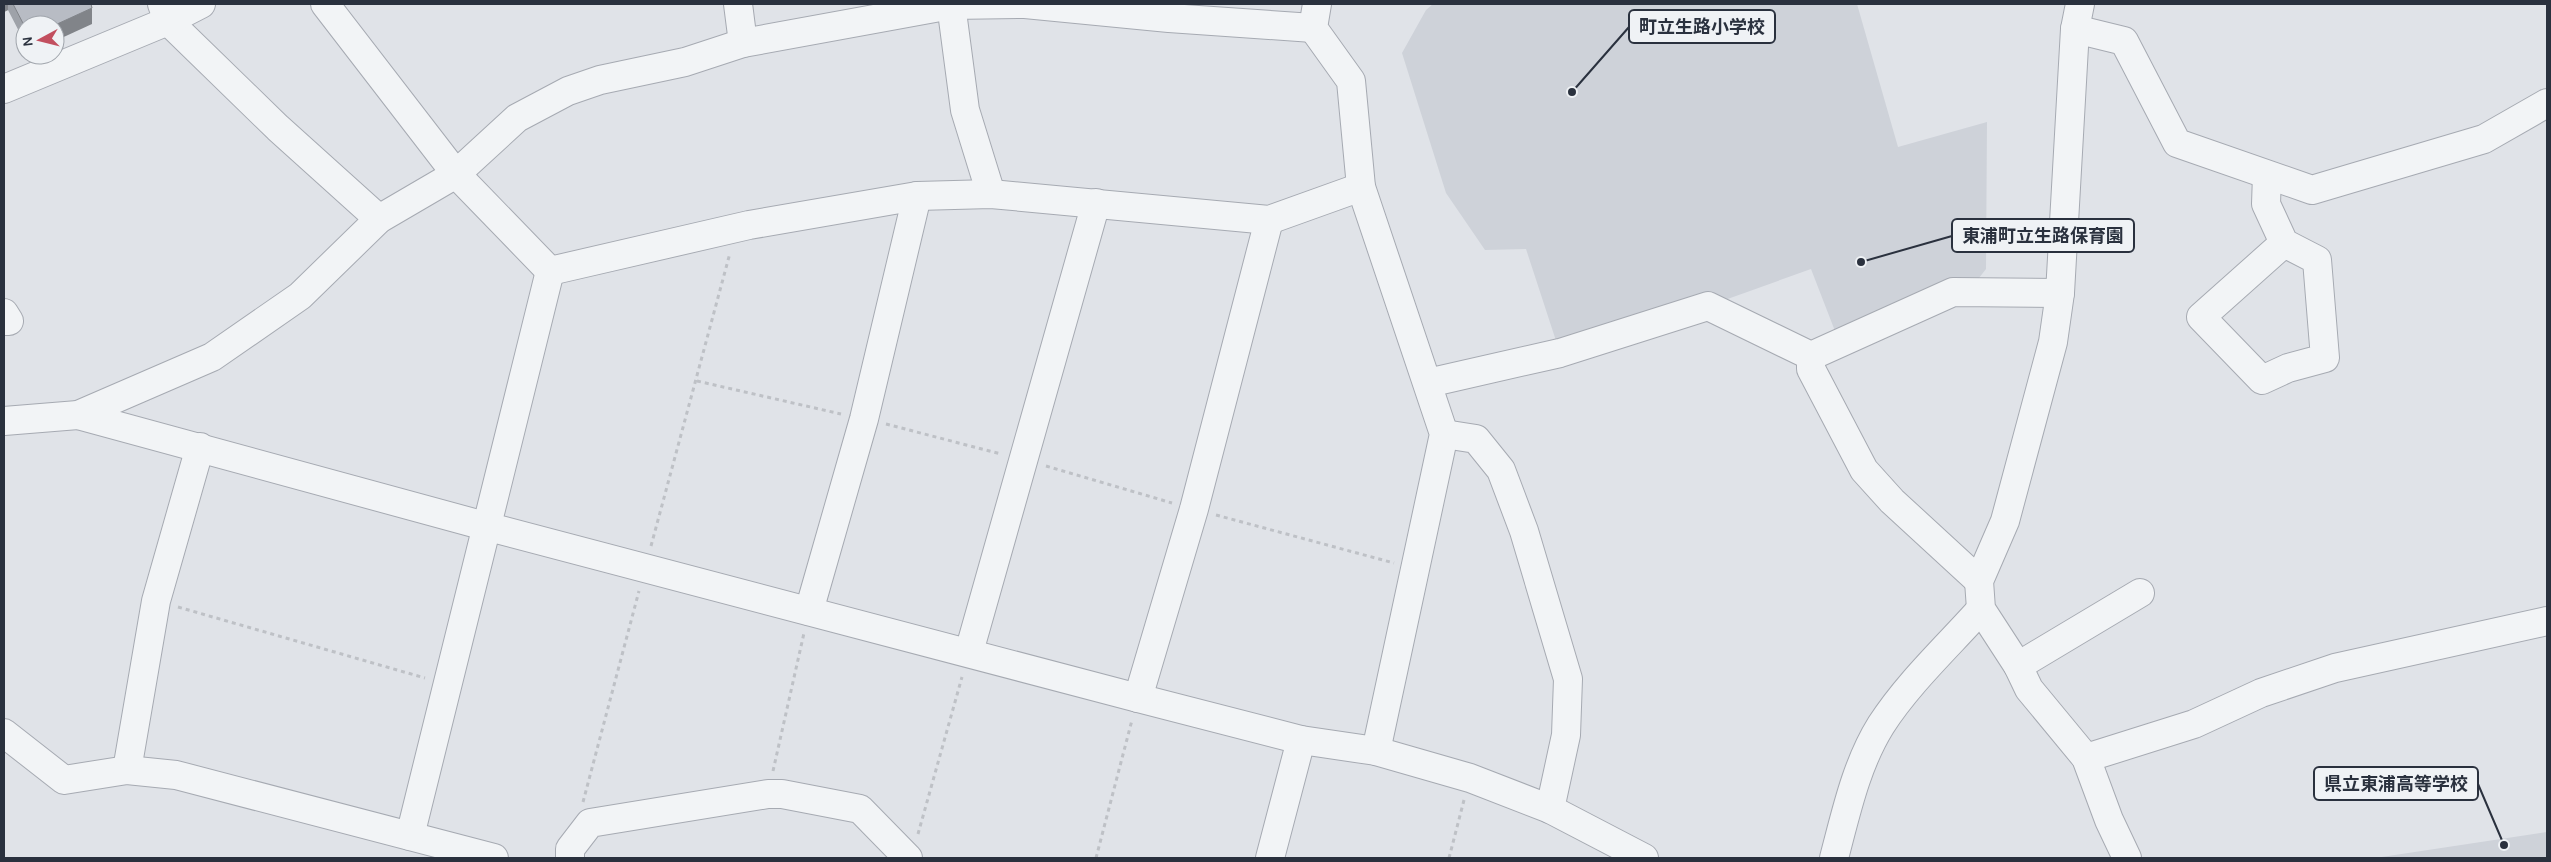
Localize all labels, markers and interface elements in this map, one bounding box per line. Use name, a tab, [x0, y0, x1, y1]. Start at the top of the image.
callout: 町立生路小学校	[1629, 10, 1775, 43]
north arrow	[15, 15, 65, 65]
text: 町立生路小学校	[1639, 16, 1765, 38]
text: N	[19, 36, 37, 48]
callout: 東浦町立生路保育園	[1952, 219, 2134, 252]
text: 東浦町立生路保育園	[1962, 225, 2124, 247]
callout: 県立東浦高等学校	[2314, 767, 2478, 800]
text: 県立東浦高等学校	[2324, 773, 2468, 795]

